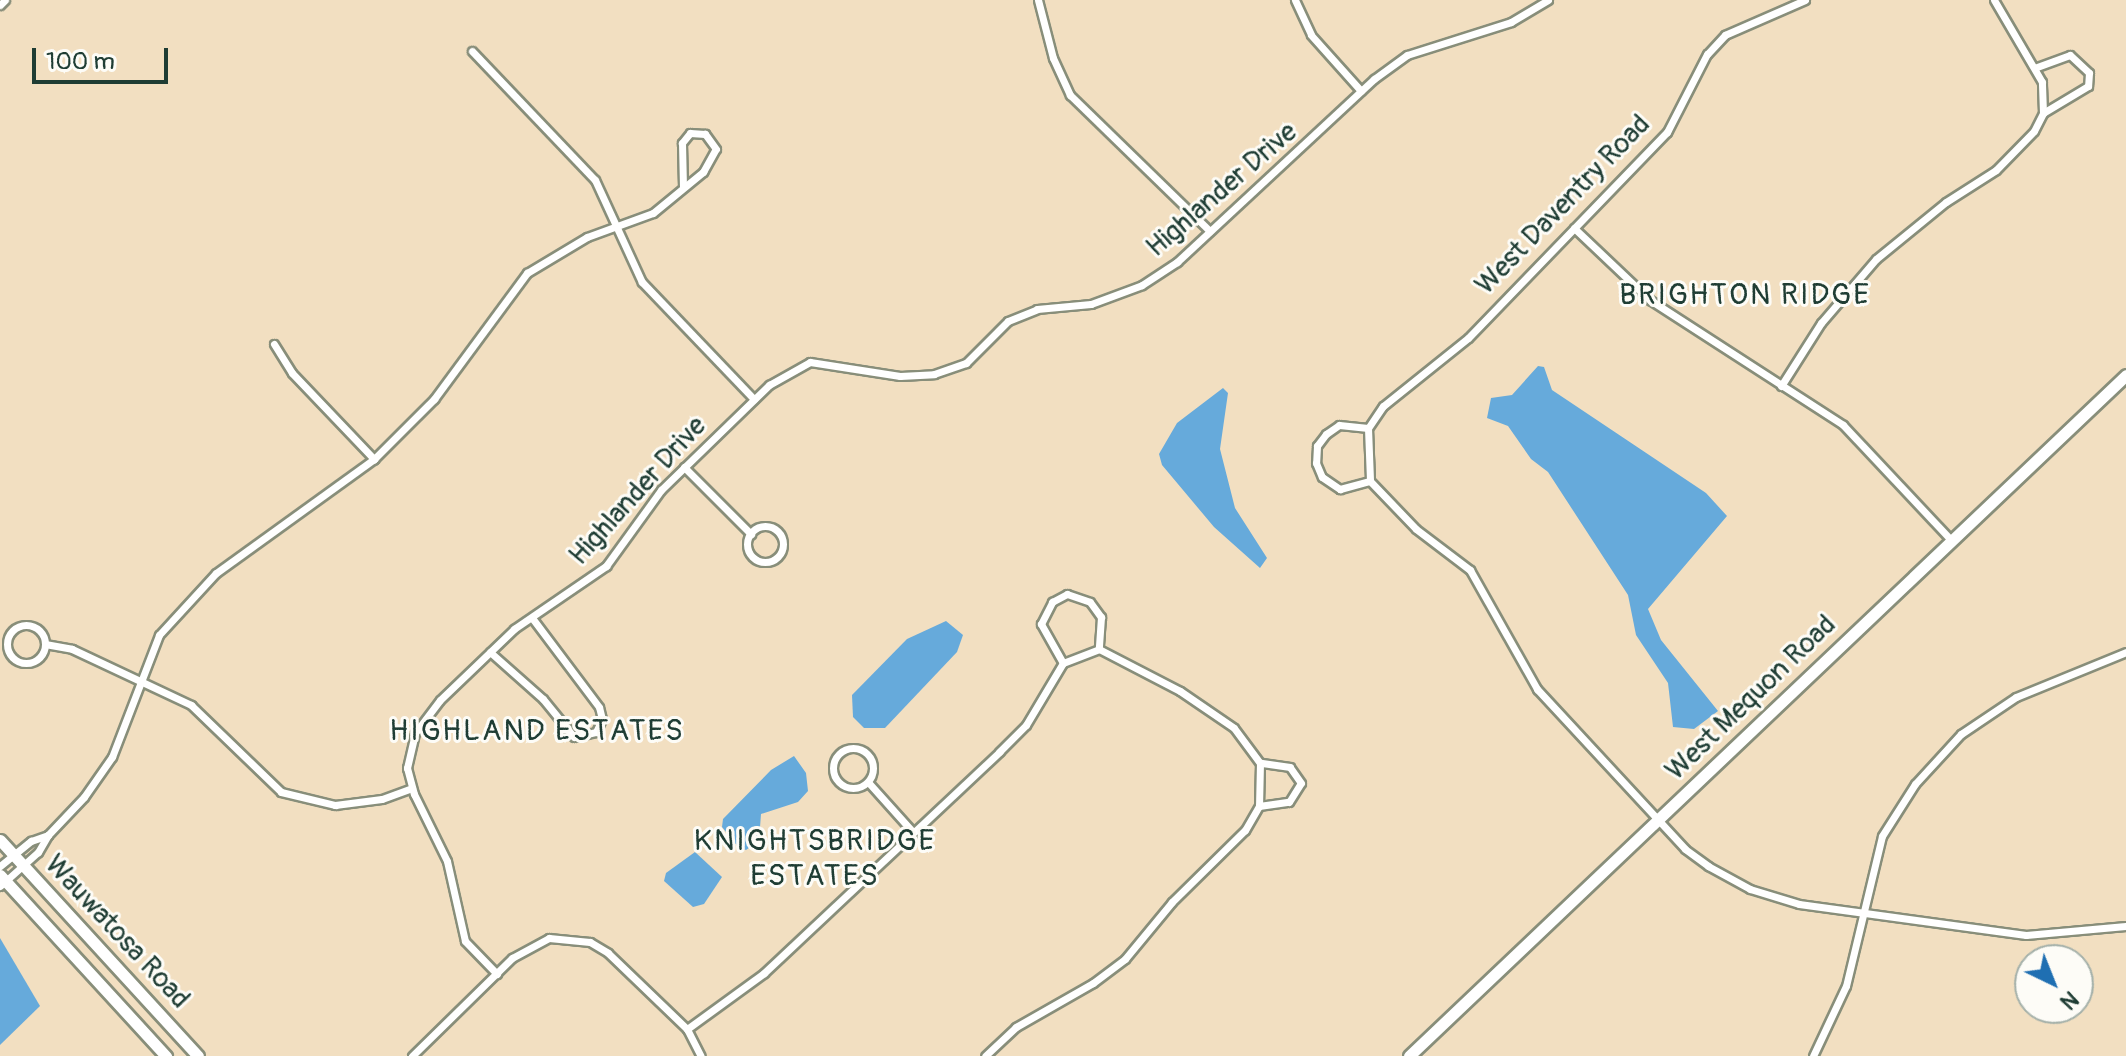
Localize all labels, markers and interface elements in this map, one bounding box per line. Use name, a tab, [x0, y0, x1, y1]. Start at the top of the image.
scale bar	[36, 32, 172, 82]
text: 100 m	[46, 47, 115, 76]
street label: West Daventry Road	[1469, 108, 1657, 302]
street label: Highlander Drive	[1140, 115, 1304, 265]
district label: BRIGHTON RIDGE	[1619, 277, 1871, 313]
street label: Highlander Drive	[562, 410, 714, 572]
street label: West Mequon Road	[1659, 608, 1843, 788]
district label: HIGHLAND ESTATES	[389, 713, 685, 749]
district label: KNIGHTSBRIDGE ESTATES	[694, 823, 936, 894]
street label: Wauwatosa Road	[37, 848, 197, 1016]
north arrow	[2014, 944, 2094, 1024]
text: N	[2054, 985, 2084, 1015]

